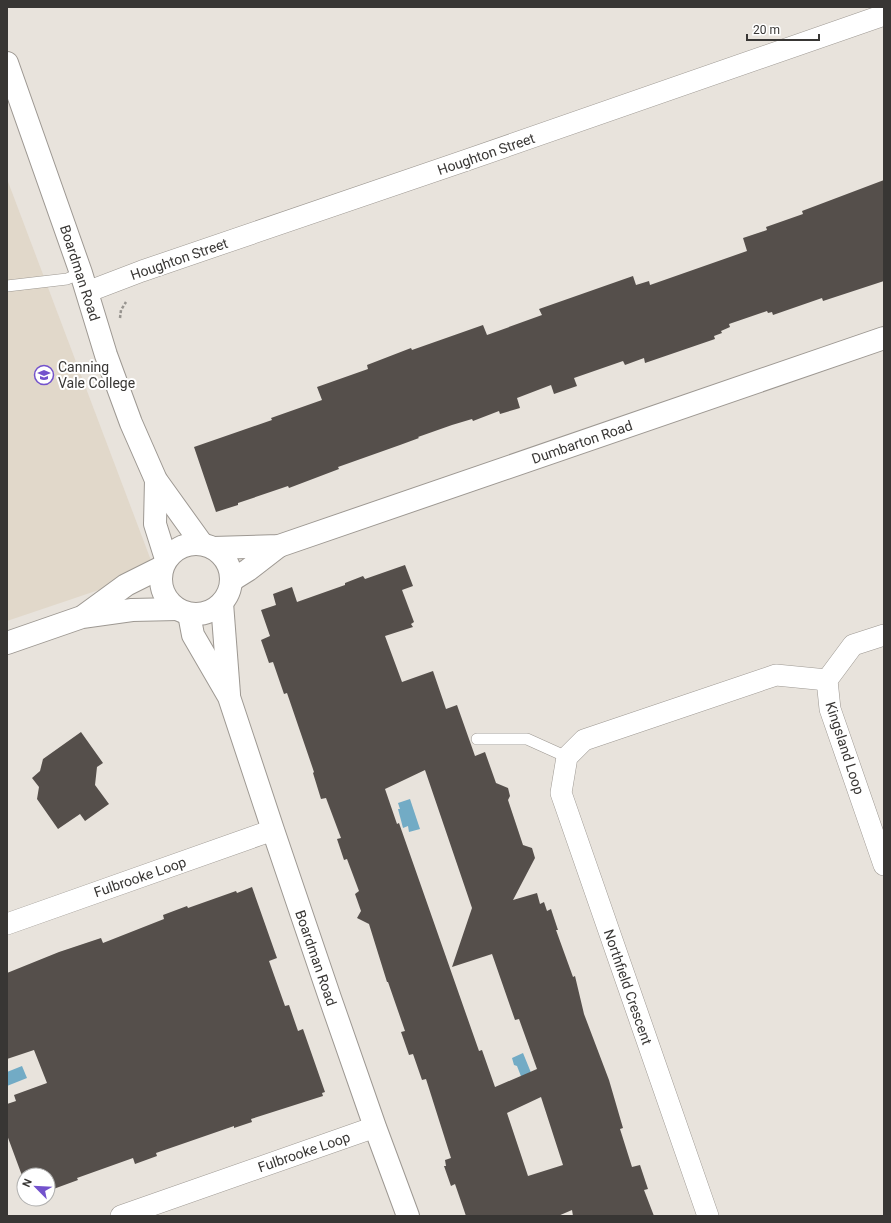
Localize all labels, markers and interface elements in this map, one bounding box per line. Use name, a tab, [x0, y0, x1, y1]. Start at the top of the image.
scale bar	[747, 16, 819, 42]
text: 20 m	[753, 23, 780, 37]
street label: Houghton Street	[435, 130, 537, 178]
street label: Boardman Road	[57, 223, 103, 323]
street label: Houghton Street	[128, 235, 230, 283]
place label: Canning Vale College	[58, 359, 135, 391]
school or university icon: Canning Vale College	[33, 364, 55, 386]
street label: Dumbarton Road	[530, 417, 634, 467]
street label: Kingsland Loop	[822, 700, 868, 796]
street label: Fulbrooke Loop	[92, 854, 188, 900]
street label: Boardman Road	[292, 908, 340, 1008]
street label: Northfield Crescent	[601, 927, 655, 1047]
street label: Fulbrooke Loop	[256, 1129, 352, 1175]
north arrow	[16, 1167, 56, 1207]
text: N	[20, 1177, 35, 1189]

